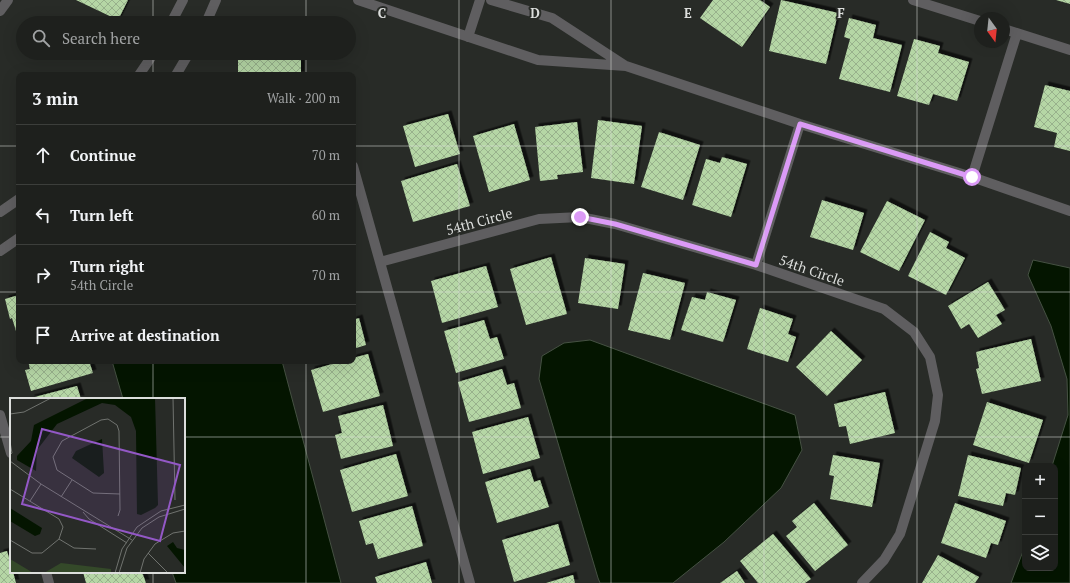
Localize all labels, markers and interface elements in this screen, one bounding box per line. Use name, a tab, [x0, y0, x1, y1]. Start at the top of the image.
text: C	[378, 4, 386, 22]
text: D	[530, 4, 540, 22]
text: E	[684, 4, 692, 22]
text: F	[837, 4, 845, 22]
north arrow	[974, 12, 1010, 48]
search box	[16, 16, 356, 60]
icon: search	[30, 27, 52, 49]
text: Search here	[62, 28, 140, 48]
text: 3 min	[32, 87, 79, 110]
text: Walk · 200 m	[267, 89, 340, 107]
icon: ahead	[32, 144, 54, 166]
text: Continue	[70, 145, 136, 165]
text: 70 m	[312, 146, 340, 164]
route start	[963, 168, 981, 186]
street label: 54th Circle	[444, 203, 514, 239]
icon: left	[32, 204, 54, 226]
text: Turn left	[70, 205, 134, 225]
text: 60 m	[312, 206, 340, 224]
route end	[571, 208, 589, 226]
street label: 54th Circle	[777, 250, 847, 290]
text: Turn right	[70, 256, 145, 276]
icon: right	[32, 264, 54, 286]
text: 70 m	[312, 266, 340, 284]
text: 54th Circle	[70, 276, 133, 294]
icon: arrive	[32, 324, 54, 346]
text: Arrive at destination	[70, 325, 220, 345]
inset map	[10, 398, 185, 573]
map controls	[1022, 463, 1058, 571]
button: +	[1022, 463, 1058, 499]
button: −	[1022, 499, 1058, 535]
button: layers	[1022, 535, 1058, 571]

